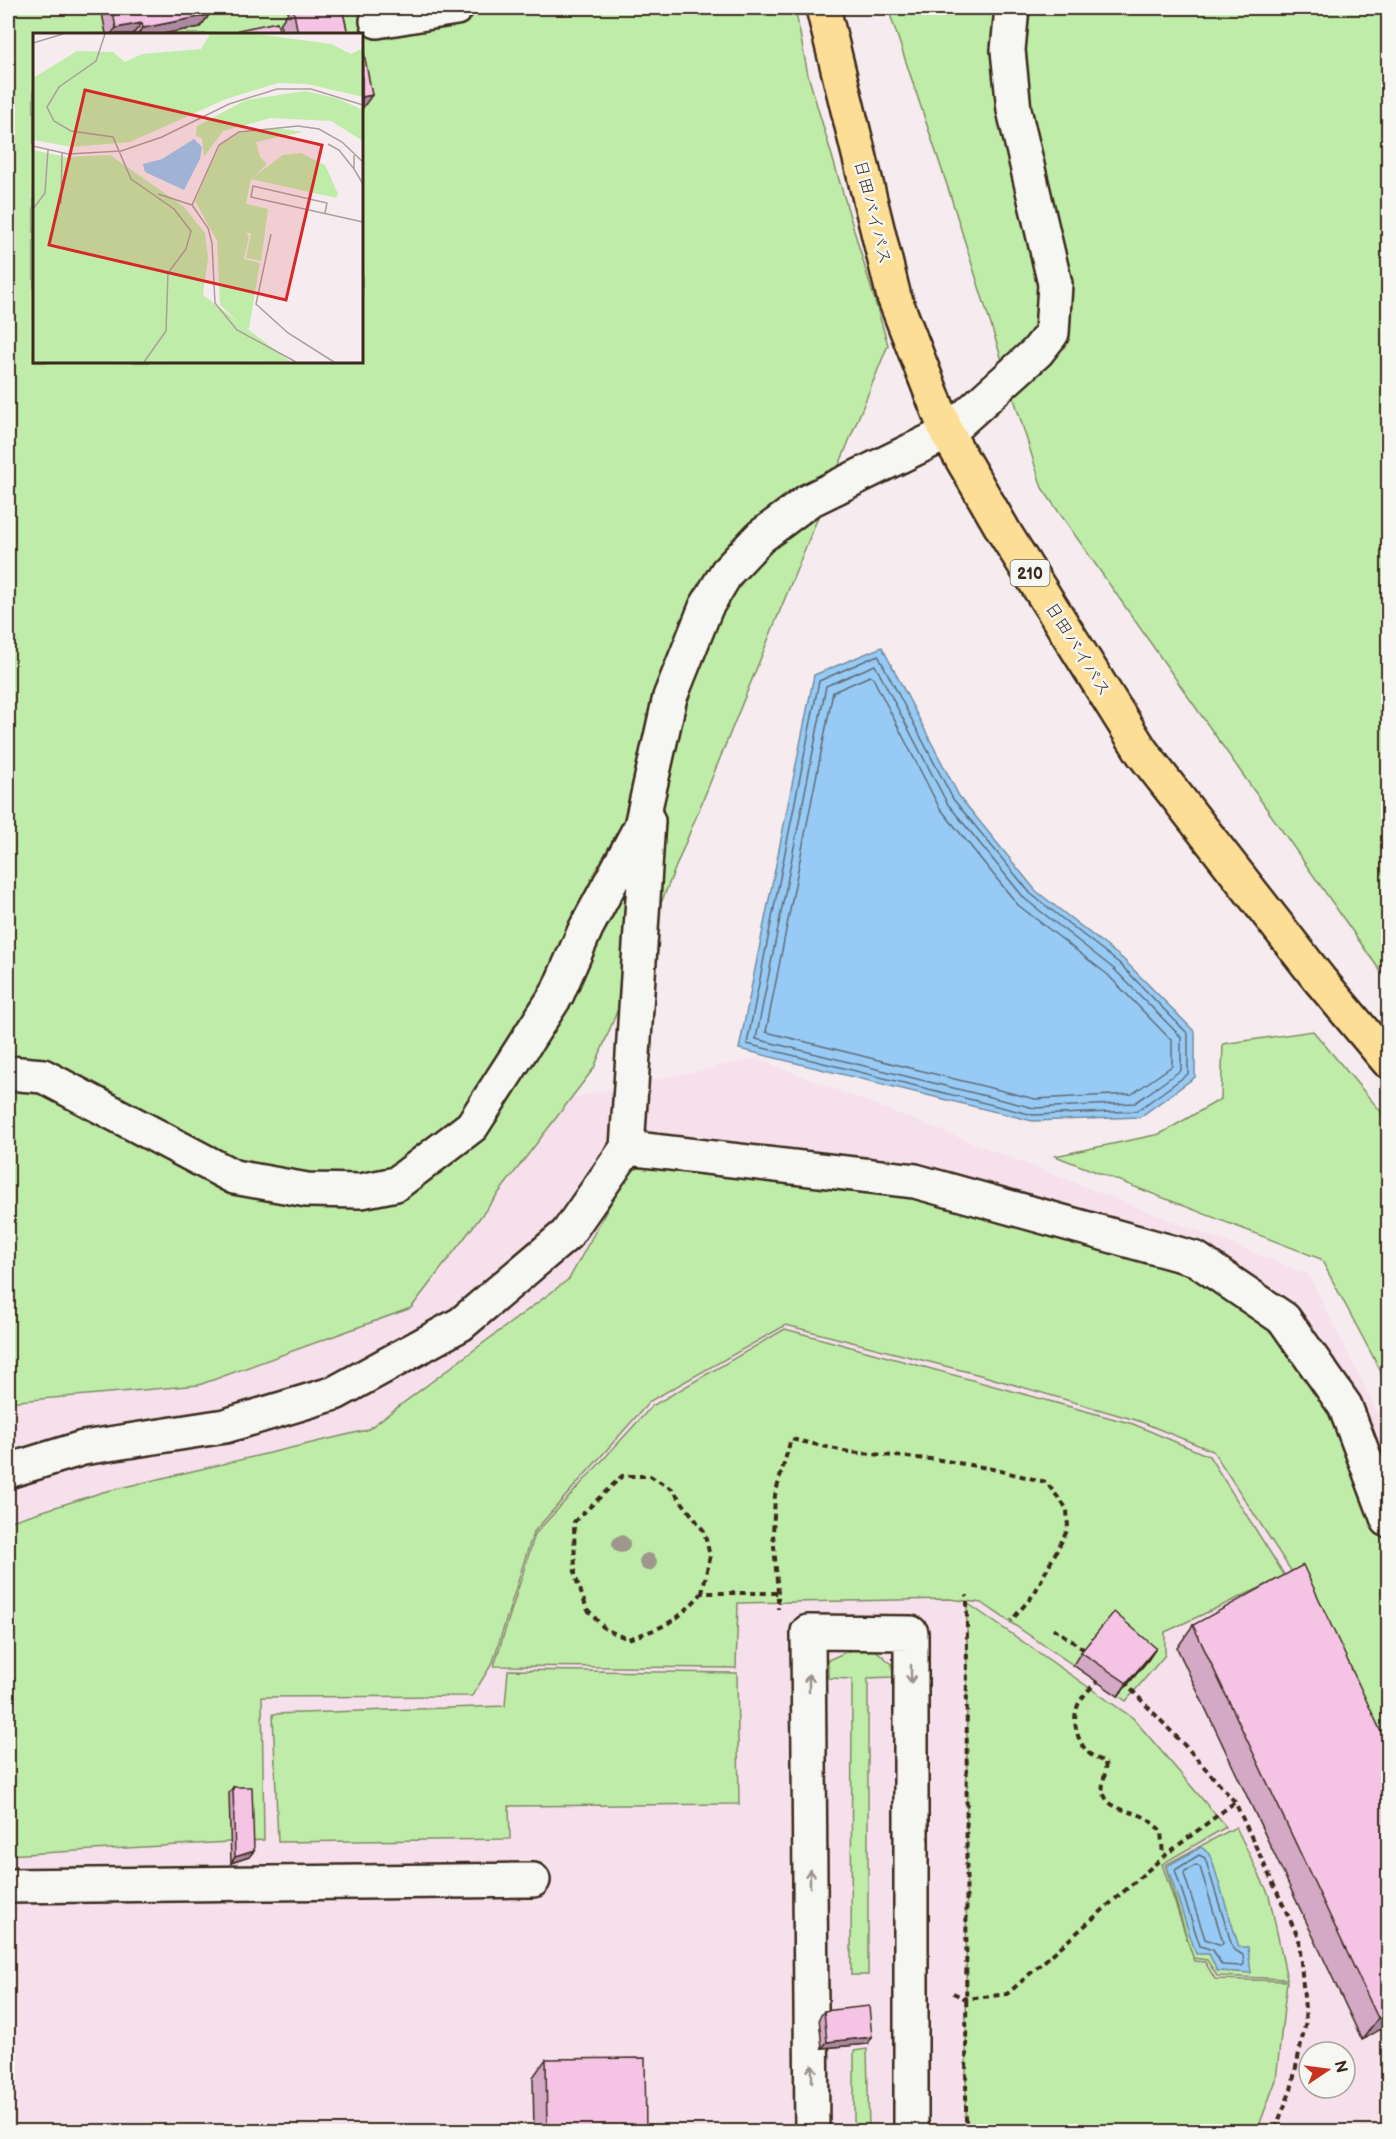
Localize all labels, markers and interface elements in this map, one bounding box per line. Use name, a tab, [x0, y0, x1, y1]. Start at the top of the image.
inset map	[33, 33, 363, 363]
street label: 日田バイパス	[849, 157, 896, 267]
road number: 210	[1010, 560, 1050, 586]
street label: 日田バイパス	[1040, 598, 1115, 700]
one-way arrow	[905, 1663, 917, 1683]
one-way arrow	[803, 1674, 815, 1694]
one-way arrow	[804, 1869, 816, 1889]
north arrow	[1297, 2040, 1357, 2100]
text: N	[1330, 2059, 1351, 2075]
one-way arrow	[806, 2064, 818, 2084]

